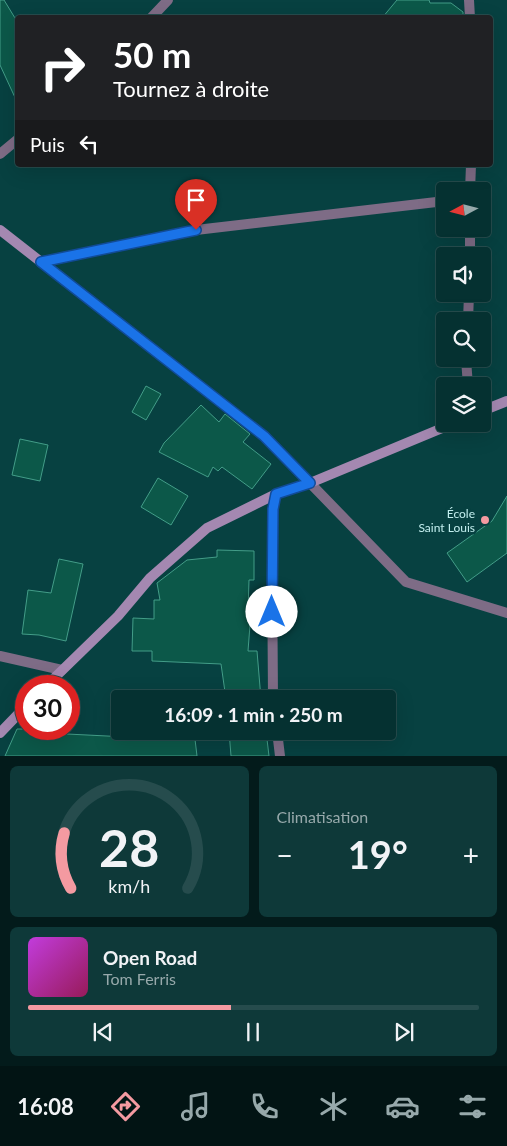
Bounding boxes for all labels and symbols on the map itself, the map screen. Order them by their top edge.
pin [175,179,217,230]
north arrow [436,182,491,238]
place label: École Saint Louis [418,506,475,535]
marker: École Saint Louis [479,514,491,526]
position arrow [245,585,297,637]
speed limit sign: 30 [15,675,80,740]

